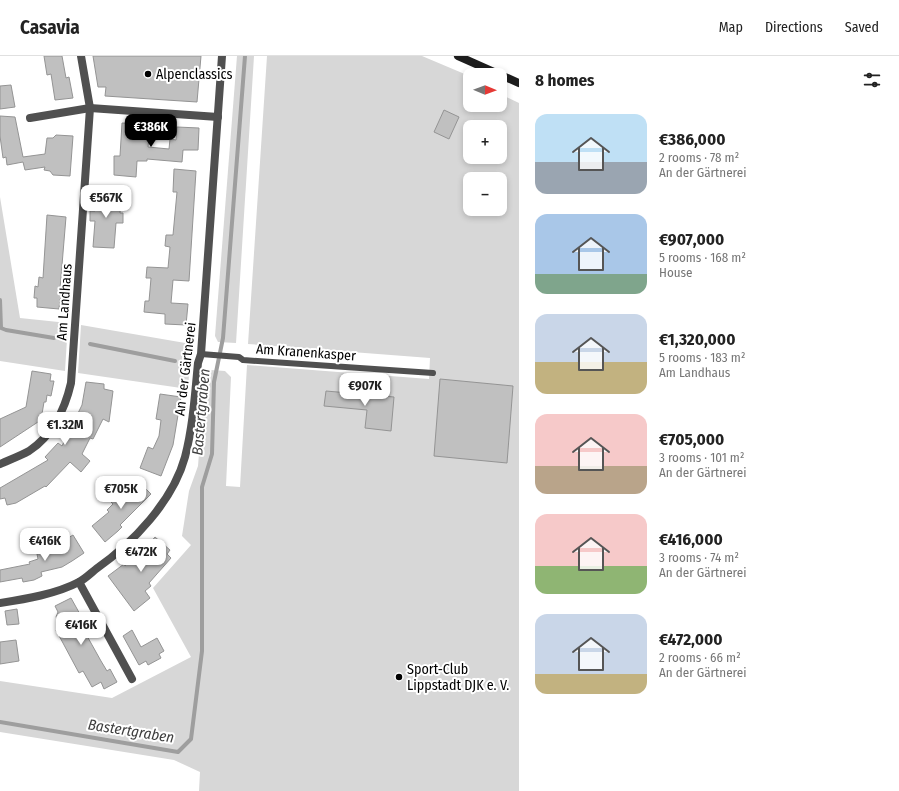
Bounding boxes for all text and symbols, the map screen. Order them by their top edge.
text: Casavia [20,16,80,39]
text: Map [719,19,743,36]
text: Directions [765,19,823,36]
text: Saved [845,19,879,36]
place label: Alpenclassics [156,66,233,83]
north arrow [463,68,507,112]
map controls [463,68,507,216]
marker: Alpenclassics [143,69,153,79]
icon: filters [861,69,883,91]
text: 8 homes [535,70,595,91]
pin: €386K [123,114,179,148]
text: €386K [134,119,168,134]
button: + [463,120,507,164]
text: €386,000 [659,129,725,150]
icon: home [567,130,615,178]
text: 2 rooms · 78 m² [659,150,739,165]
text: An der Gärtnerei [659,165,746,180]
button: − [463,172,507,216]
pin: €567K [78,185,134,219]
text: €567K [89,190,123,205]
text: €907,000 [659,229,724,250]
icon: home [567,230,615,278]
text: 5 rooms · 168 m² [659,250,746,265]
street label: Am Landhaus [53,263,76,341]
text: House [659,265,693,280]
street label: An der Gärtnerei [171,321,200,417]
text: €1,320,000 [659,329,735,350]
icon: home [567,330,615,378]
street label: Am Kranenkasper [255,341,357,364]
text: 5 rooms · 183 m² [659,350,745,365]
text: Am Landhaus [659,365,730,380]
water label: Bastertgraben [188,368,214,456]
pin: €907K [337,373,393,407]
text: €907K [348,378,382,393]
pin: €1.32M [32,412,98,446]
text: €1.32M [47,417,83,432]
text: €705,000 [659,429,724,450]
icon: home [567,430,615,478]
text: 3 rooms · 101 m² [659,450,744,465]
text: An der Gärtnerei [659,465,746,480]
pin: €705K [93,476,149,510]
text: €705K [104,481,138,496]
pin: €416K [17,528,73,562]
text: €416,000 [659,529,723,550]
icon: home [567,530,615,578]
text: €416K [29,533,61,548]
pin: €472K [113,539,169,573]
text: €472K [125,544,157,559]
text: 3 rooms · 74 m² [659,550,739,565]
text: An der Gärtnerei [659,565,746,580]
pin: €416K [53,612,109,646]
text: €416K [65,617,97,632]
text: €472,000 [659,629,722,650]
icon: home [567,630,615,678]
text: 2 rooms · 66 m² [659,650,741,665]
place label: Sport-Club Lippstadt DJK e. V. [407,661,509,694]
text: An der Gärtnerei [659,665,746,680]
marker: Sport-Club Lippstadt DJK e. V. [394,672,404,682]
water label: Bastertgraben [87,715,175,747]

